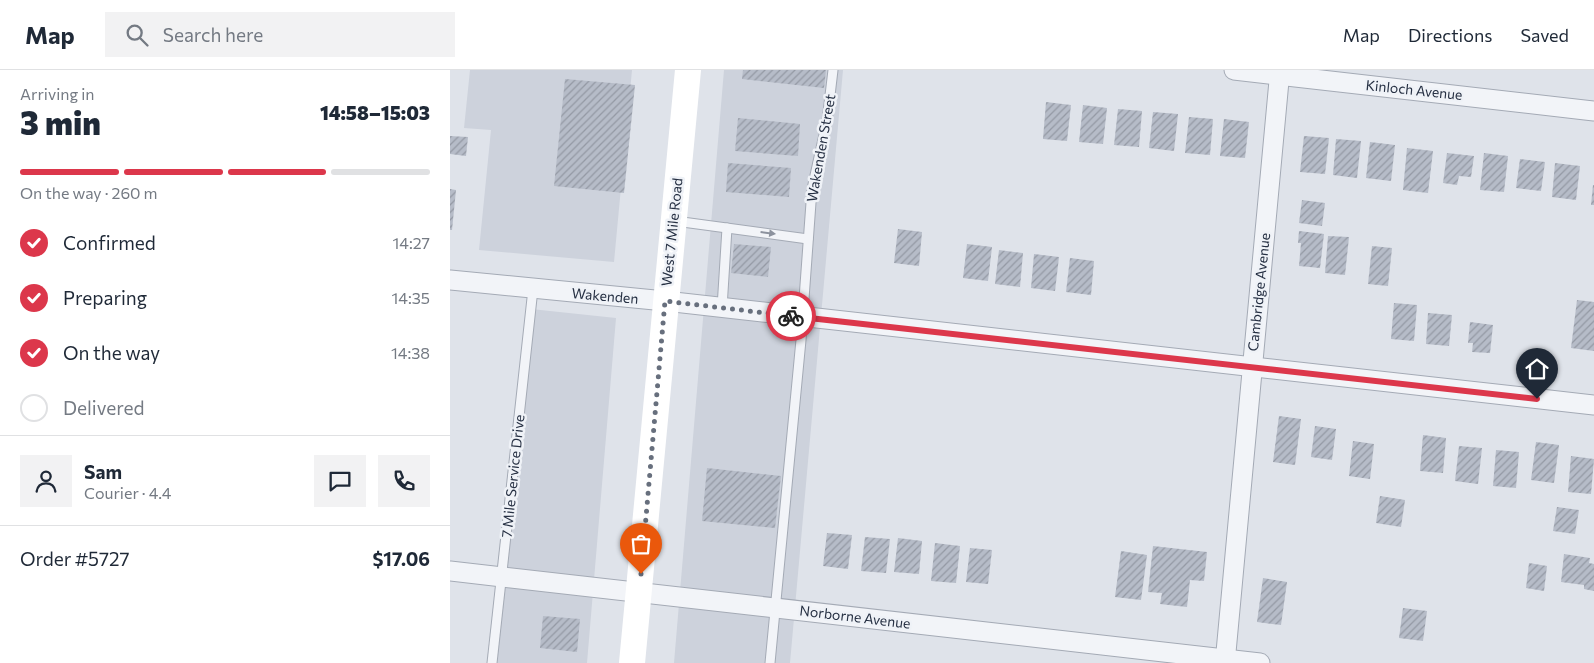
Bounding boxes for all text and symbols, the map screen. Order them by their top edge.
search box [105,12,455,57]
text: Map [25,20,75,49]
icon: search [123,21,151,49]
text: Search here [163,23,263,46]
text: Map [1343,24,1380,46]
text: Directions [1408,24,1492,46]
text: Saved [1520,24,1569,46]
street label: Kinloch Avenue [1365,76,1463,103]
text: Arriving in [20,84,94,103]
street label: Wakenden Street [803,92,838,203]
text: 14:58–15:03 [320,101,430,124]
text: 3 min [20,102,101,142]
street label: West 7 Mile Road [657,177,686,287]
text: On the way · 260 m [20,183,158,202]
icon: check [20,229,48,257]
one-way arrow [760,229,776,237]
text: Confirmed [63,231,156,254]
street label: Cambridge Avenue [1244,232,1273,352]
text: 14:27 [393,233,430,252]
icon: check [20,284,48,312]
street label: Wakenden [571,284,639,307]
text: Preparing [63,286,147,309]
text: 14:35 [391,288,430,307]
courier [766,291,816,341]
icon: bike [777,302,805,330]
icon: check [20,339,48,367]
text: On the way [63,341,160,364]
text: 14:38 [391,343,430,362]
pin [1516,348,1558,399]
icon: home [1523,355,1551,383]
text: Delivered [63,396,144,419]
street label: 7 Mile Service Drive [498,414,527,538]
button: person [20,455,72,507]
button: chat [314,455,366,507]
button: phone [378,455,430,507]
text: Sam [84,460,122,483]
text: Courier · 4.4 [84,483,171,502]
pin [620,523,662,574]
icon: bag [627,530,655,558]
text: Order #5727 [20,547,129,570]
text: $17.06 [372,547,430,570]
street label: Norborne Avenue [799,601,911,632]

